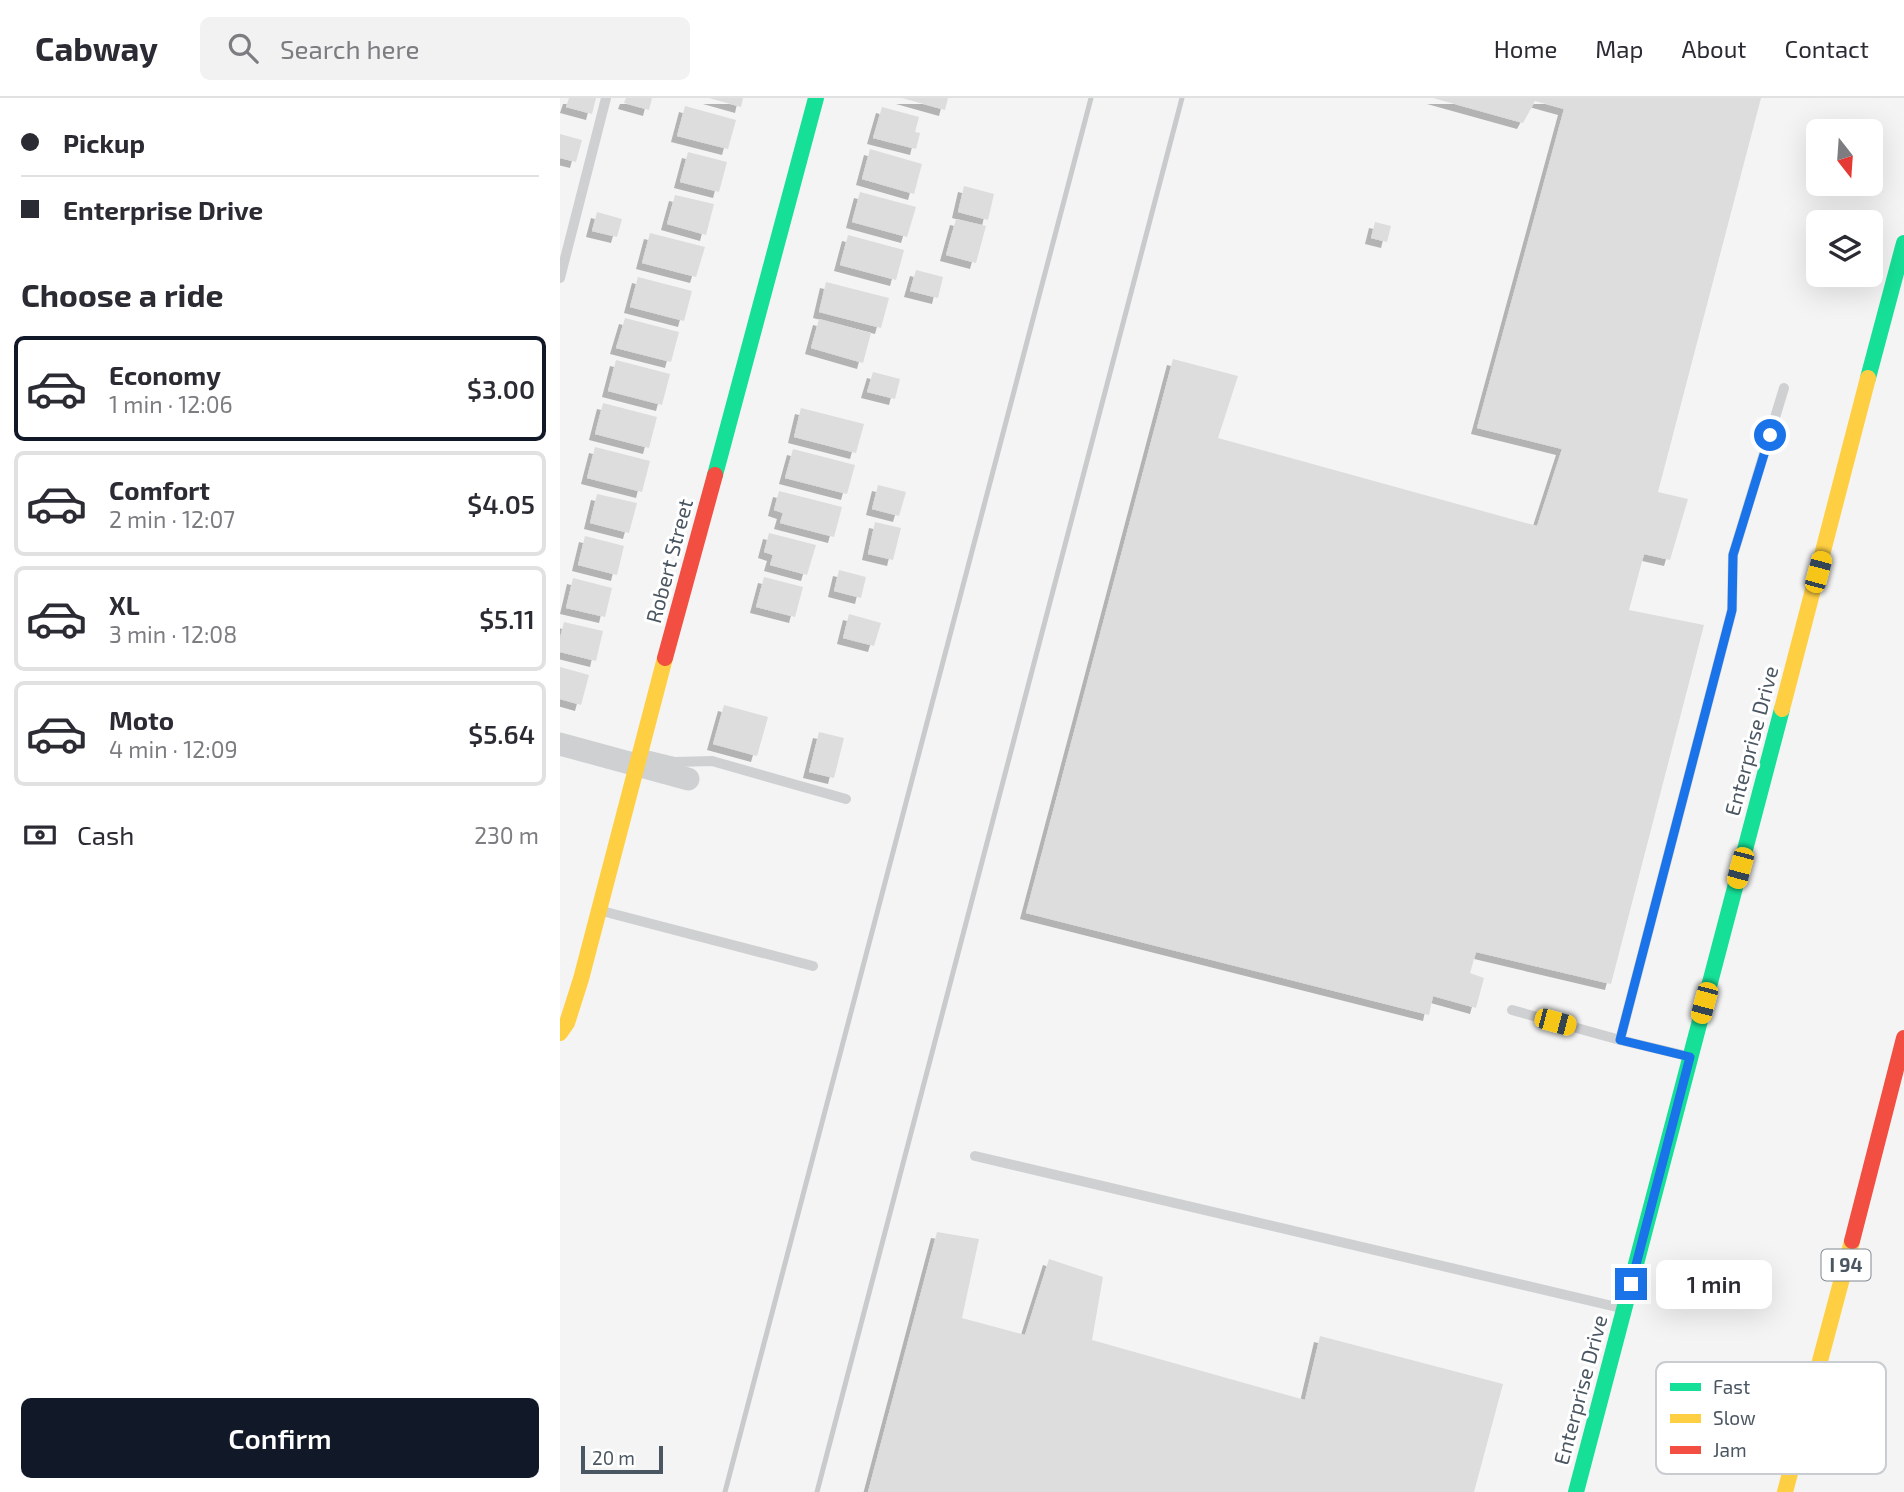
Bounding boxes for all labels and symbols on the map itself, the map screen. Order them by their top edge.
north arrow [1806,119,1883,196]
route start [1754,419,1786,451]
street label: Robert Street [640,496,697,625]
car [1803,549,1834,595]
street label: Enterprise Drive [1719,663,1783,818]
car [1725,845,1756,891]
car [1689,980,1720,1026]
car [1532,1006,1579,1038]
road number: I 94 [1822,1250,1870,1280]
callout: 1 min [1656,1260,1771,1308]
route end [1615,1268,1647,1300]
street label: Enterprise Drive [1548,1312,1612,1467]
legend [1656,1362,1886,1474]
text: Fast [1713,1375,1750,1398]
text: Slow [1713,1406,1756,1429]
text: Jam [1713,1438,1747,1461]
scale bar [581,1443,663,1475]

